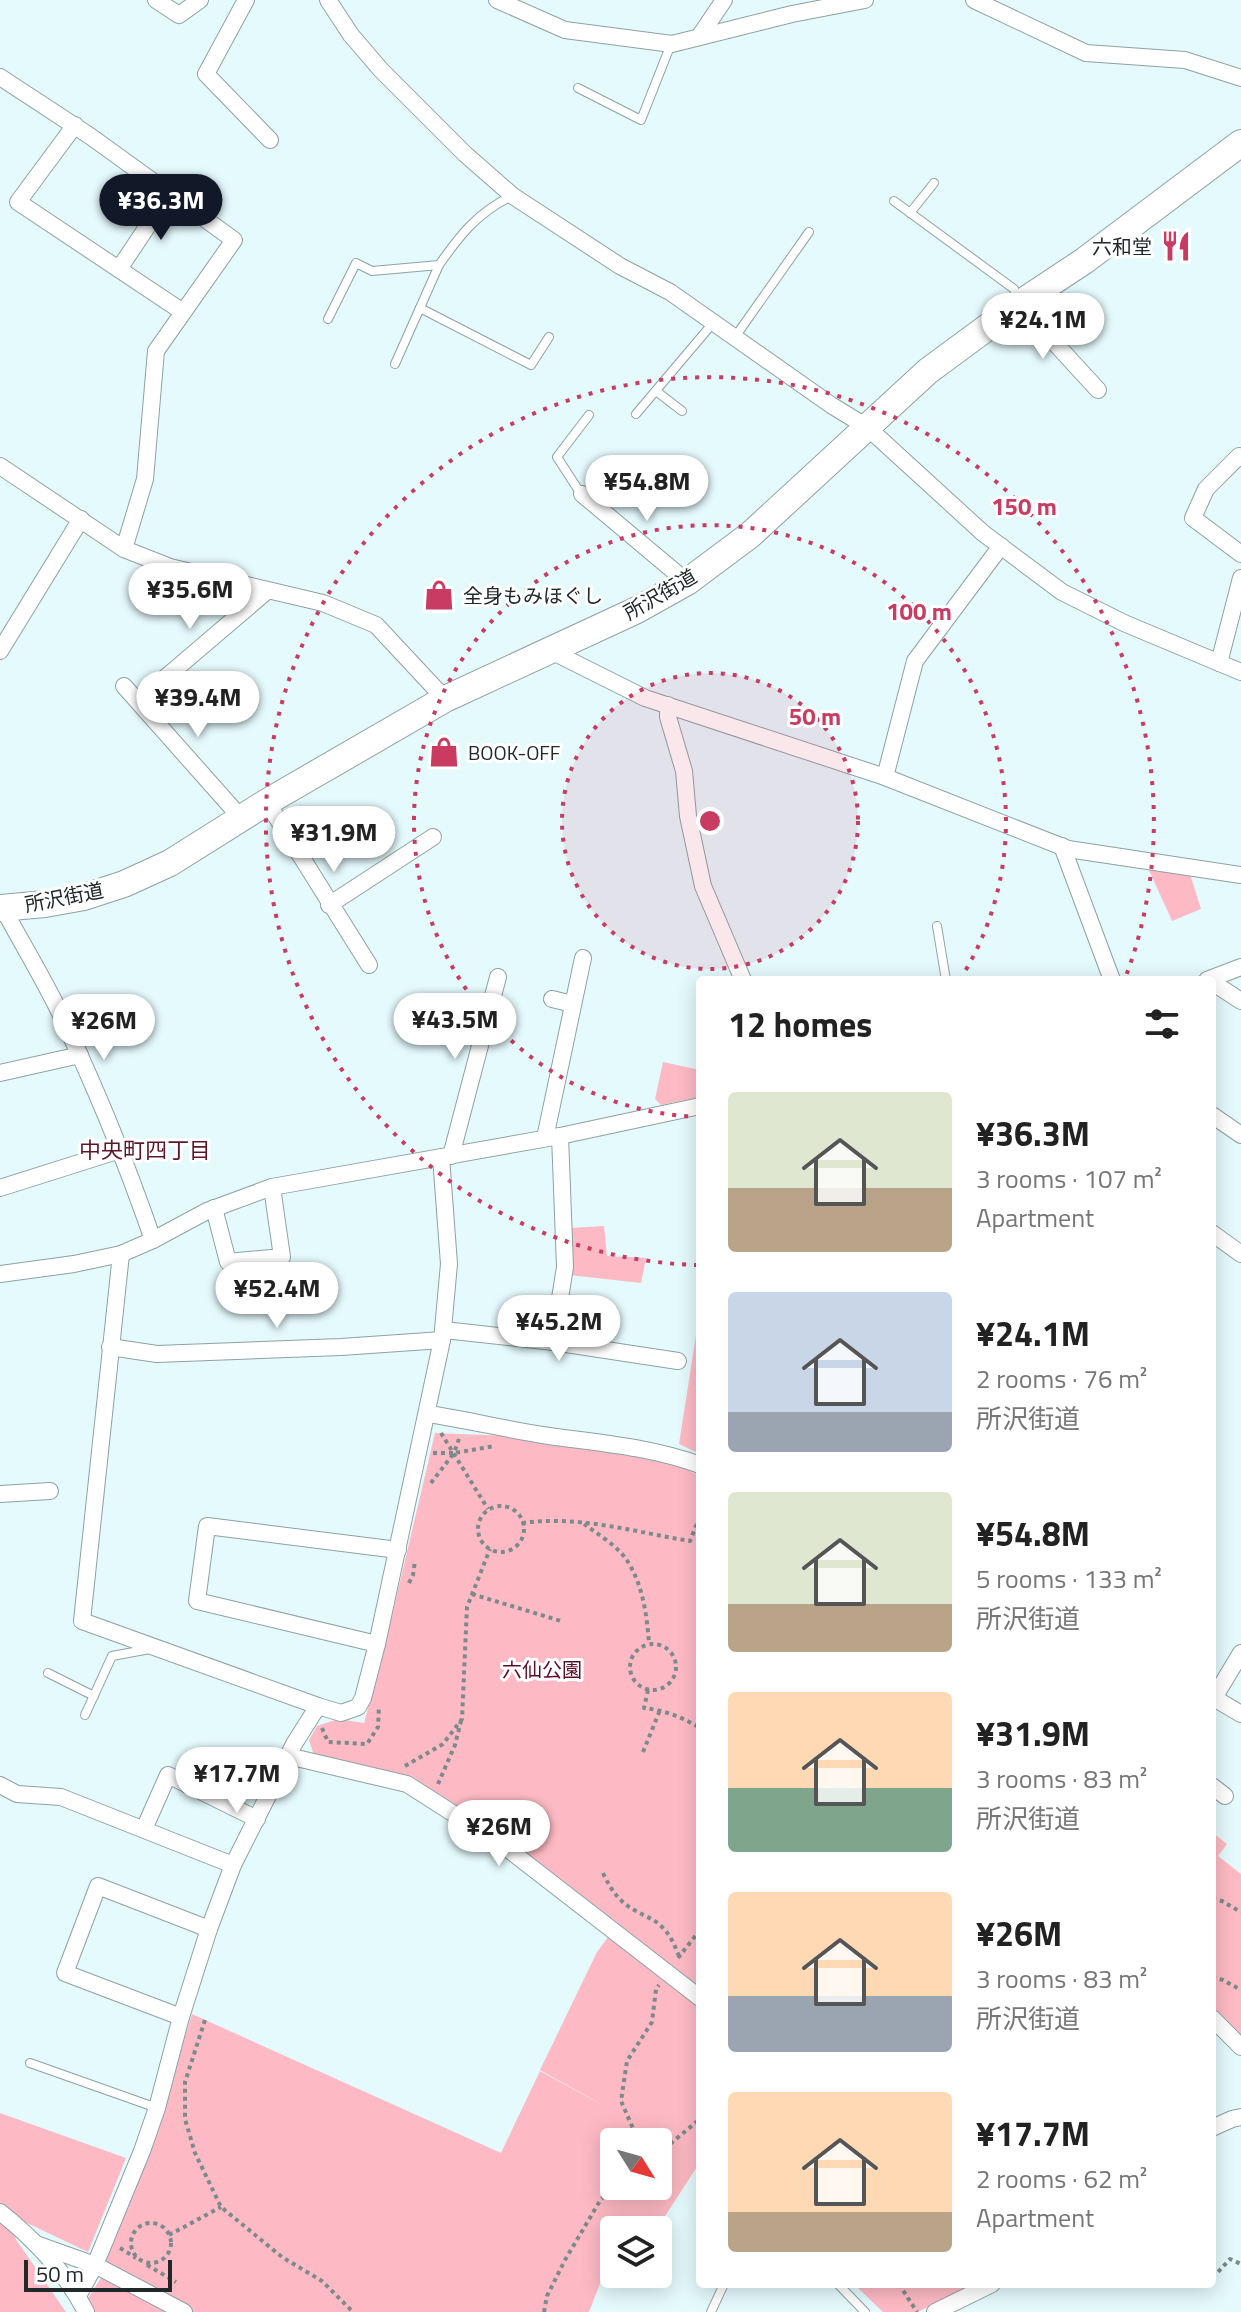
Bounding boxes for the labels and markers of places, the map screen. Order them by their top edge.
pin: ¥36.3M [96,174,226,242]
restaurant icon: 六和堂 [1159,229,1193,263]
place label: 六和堂 [1092,231,1152,262]
pin: ¥24.1M [978,293,1108,361]
pin: ¥54.8M [582,455,712,523]
pin: ¥35.6M [125,563,255,631]
shop icon: 全身もみほぐし [422,578,456,612]
place label: 全身もみほぐし [463,580,603,611]
pin: ¥39.4M [133,671,263,739]
shop icon: BOOK-OFF [427,735,461,769]
place label: BOOK-OFF [468,737,560,768]
pin: ¥31.9M [269,806,399,874]
centre of rings [696,807,724,835]
pin: ¥43.5M [390,993,520,1061]
pin: ¥26M [57,994,151,1062]
pin: ¥52.4M [212,1262,342,1330]
pin: ¥45.2M [494,1295,624,1363]
pin: ¥17.7M [172,1747,302,1815]
pin: ¥26M [452,1800,546,1868]

